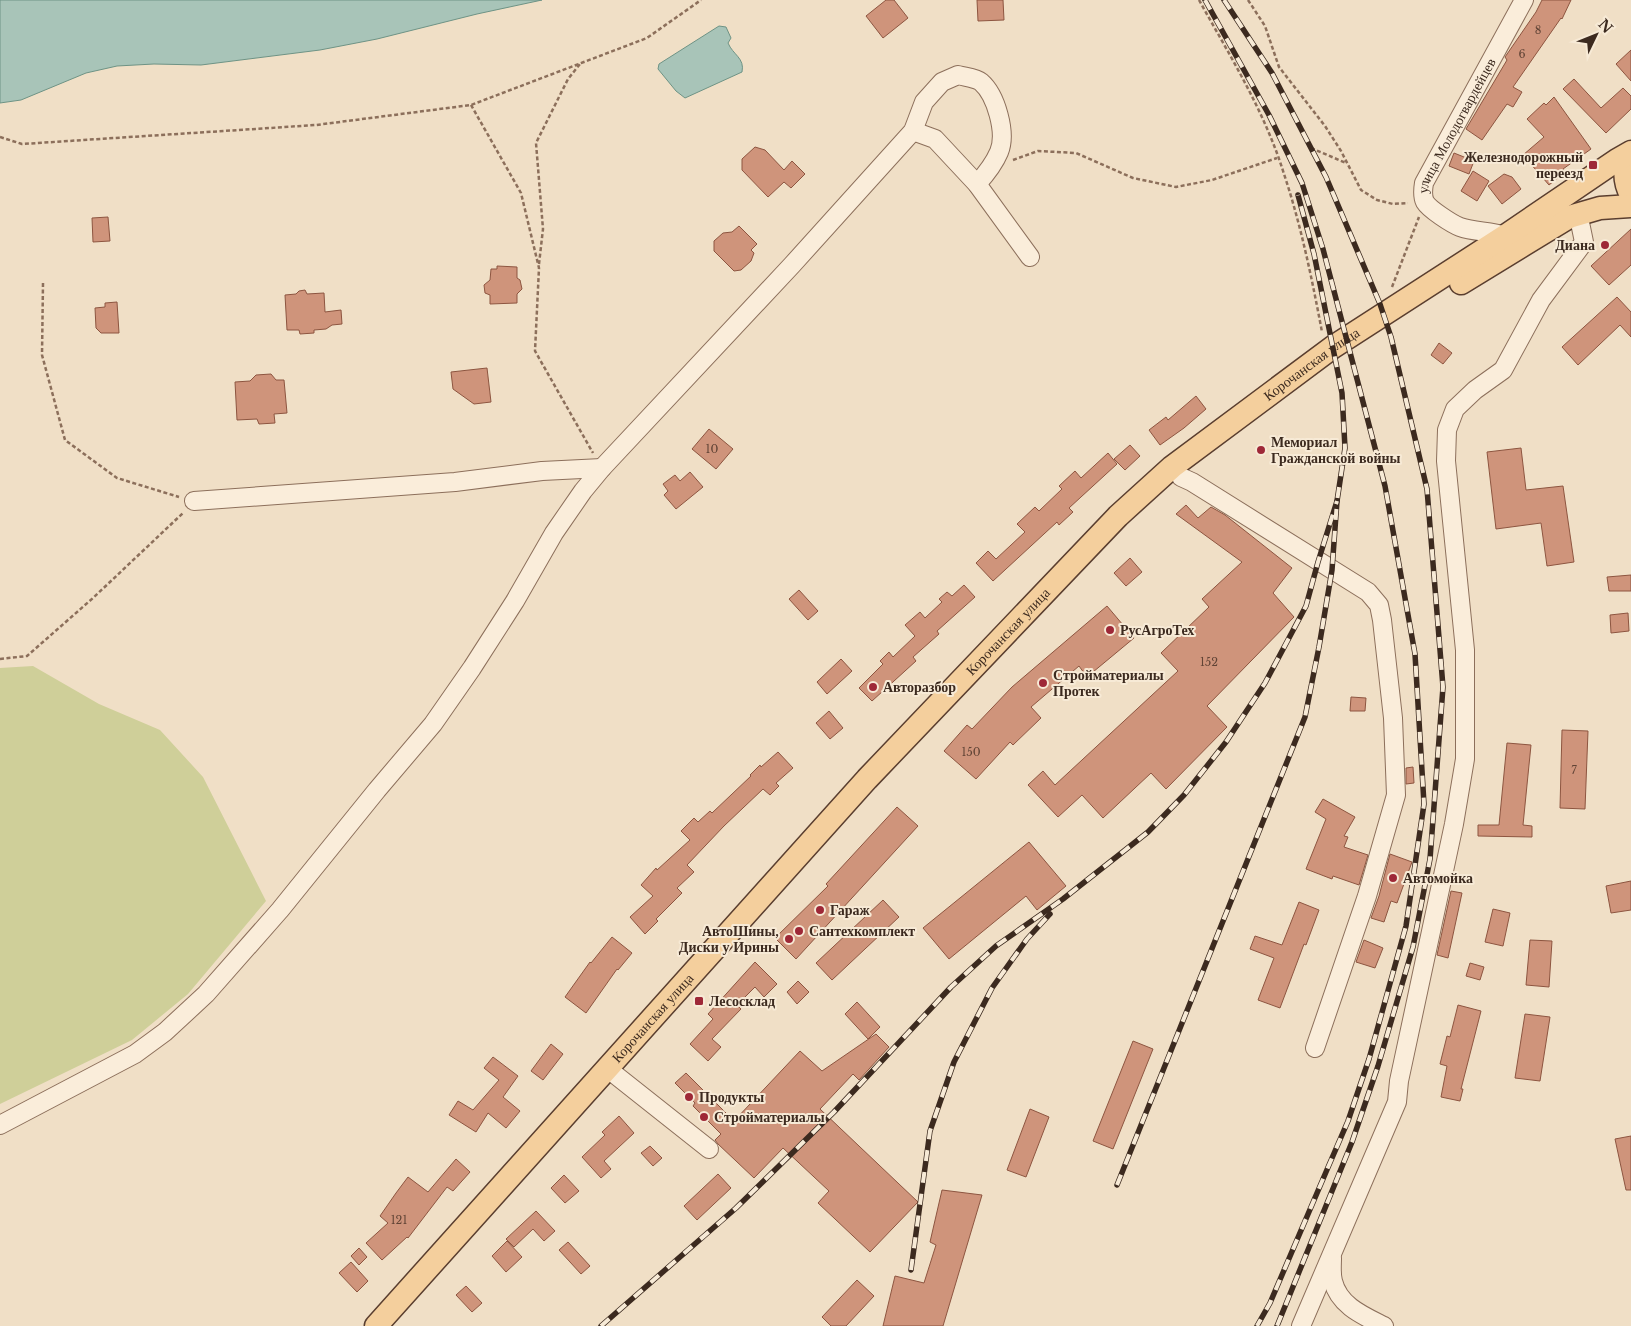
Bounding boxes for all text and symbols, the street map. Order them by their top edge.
north arrow [1571,10,1621,60]
text: N [1594,15,1617,37]
house number: 8 [1535,23,1541,37]
house number: 6 [1518,47,1526,61]
street label: улица Молодогвардейцев [1414,54,1500,194]
place label: Железнодорожный переезд [1464,148,1583,182]
marker: Железнодорожный переезд [1587,159,1599,171]
place label: Диана [1555,236,1595,254]
marker: Диана [1599,239,1611,251]
street label: Корочанская улица [1260,323,1364,405]
place label: Мемориал Гражданской войны [1271,433,1401,467]
house number: 10 [706,442,719,456]
marker: Мемориал Гражданской войны [1255,444,1267,456]
street label: Корочанская улица [962,583,1054,679]
place label: РусАгроТех [1120,621,1194,639]
marker: РусАгроТех [1104,624,1116,636]
house number: 152 [1200,655,1218,669]
place label: Стройматериалы Протек [1053,666,1164,700]
marker: Стройматериалы Протек [1037,677,1049,689]
place label: Авторазбор [883,678,956,696]
marker: Авторазбор [867,681,879,693]
house number: 150 [961,745,981,759]
house number: 7 [1571,763,1577,777]
place label: Автомойка [1403,869,1473,887]
marker: Автомойка [1387,872,1399,884]
place label: Гараж [830,901,870,919]
marker: Гараж [814,904,826,916]
place label: АвтоШины, Диски у Ирины [679,922,779,956]
place label: Сантехкомплект [809,922,915,940]
marker: Сантехкомплект [793,925,805,937]
marker: АвтоШины, Диски у Ирины [783,933,795,945]
street label: Корочанская улица [608,969,698,1066]
place label: Лесосклад [709,992,775,1010]
marker: Лесосклад [693,995,705,1007]
place label: Продукты [699,1088,764,1106]
marker: Продукты [683,1091,695,1103]
place label: Стройматериалы [714,1108,825,1126]
marker: Стройматериалы [698,1111,710,1123]
house number: 121 [391,1213,407,1227]

